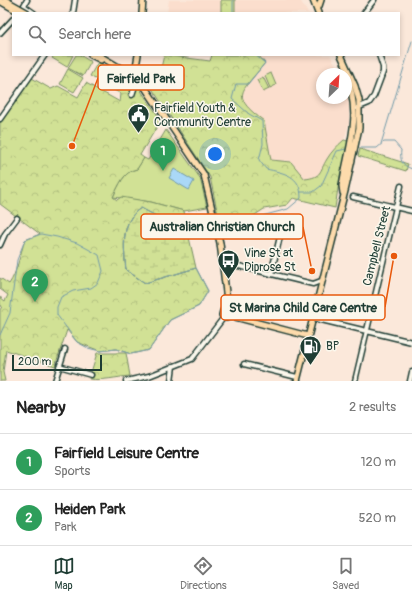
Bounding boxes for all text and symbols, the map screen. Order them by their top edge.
search box [12,12,400,56]
icon: search [26,23,48,45]
text: Search here [58,25,131,44]
callout: Fairfield Park [98,65,184,90]
north arrow [316,68,352,104]
text: Fairfield Park [106,71,176,87]
place label: Fairfield Youth & Community Centre [154,101,251,130]
public building icon: Fairfield Youth & Community Centre [125,102,151,135]
pin: 1 [150,138,176,171]
your location [205,144,225,164]
street label: Campbell Street [360,204,394,288]
callout: Australian Christian Church [141,214,303,239]
text: Australian Christian Church [149,219,295,235]
place label: Vine St at Diprose St [244,246,296,275]
bus stop icon: Vine St at Diprose St [215,247,241,280]
pin: 2 [22,269,48,302]
callout: St Marina Child Care Centre [221,295,385,320]
text: St Marina Child Care Centre [229,300,378,316]
fuel station icon: BP [298,333,324,366]
place label: BP [326,339,340,354]
scale bar [12,353,102,372]
text: 200 m [18,355,51,368]
text: Nearby [16,397,65,418]
text: 2 results [349,399,396,415]
text: Fairfield Leisure Centre [54,444,199,463]
text: 1 [26,454,32,470]
text: 120 m [360,454,396,470]
text: Sports [54,463,90,479]
text: Heiden Park [54,500,126,519]
text: 2 [25,510,33,526]
text: 520 m [358,510,396,526]
text: Park [54,519,77,535]
tab: Map [53,555,75,592]
tab: Directions [180,555,227,592]
tab: Saved [332,555,359,592]

